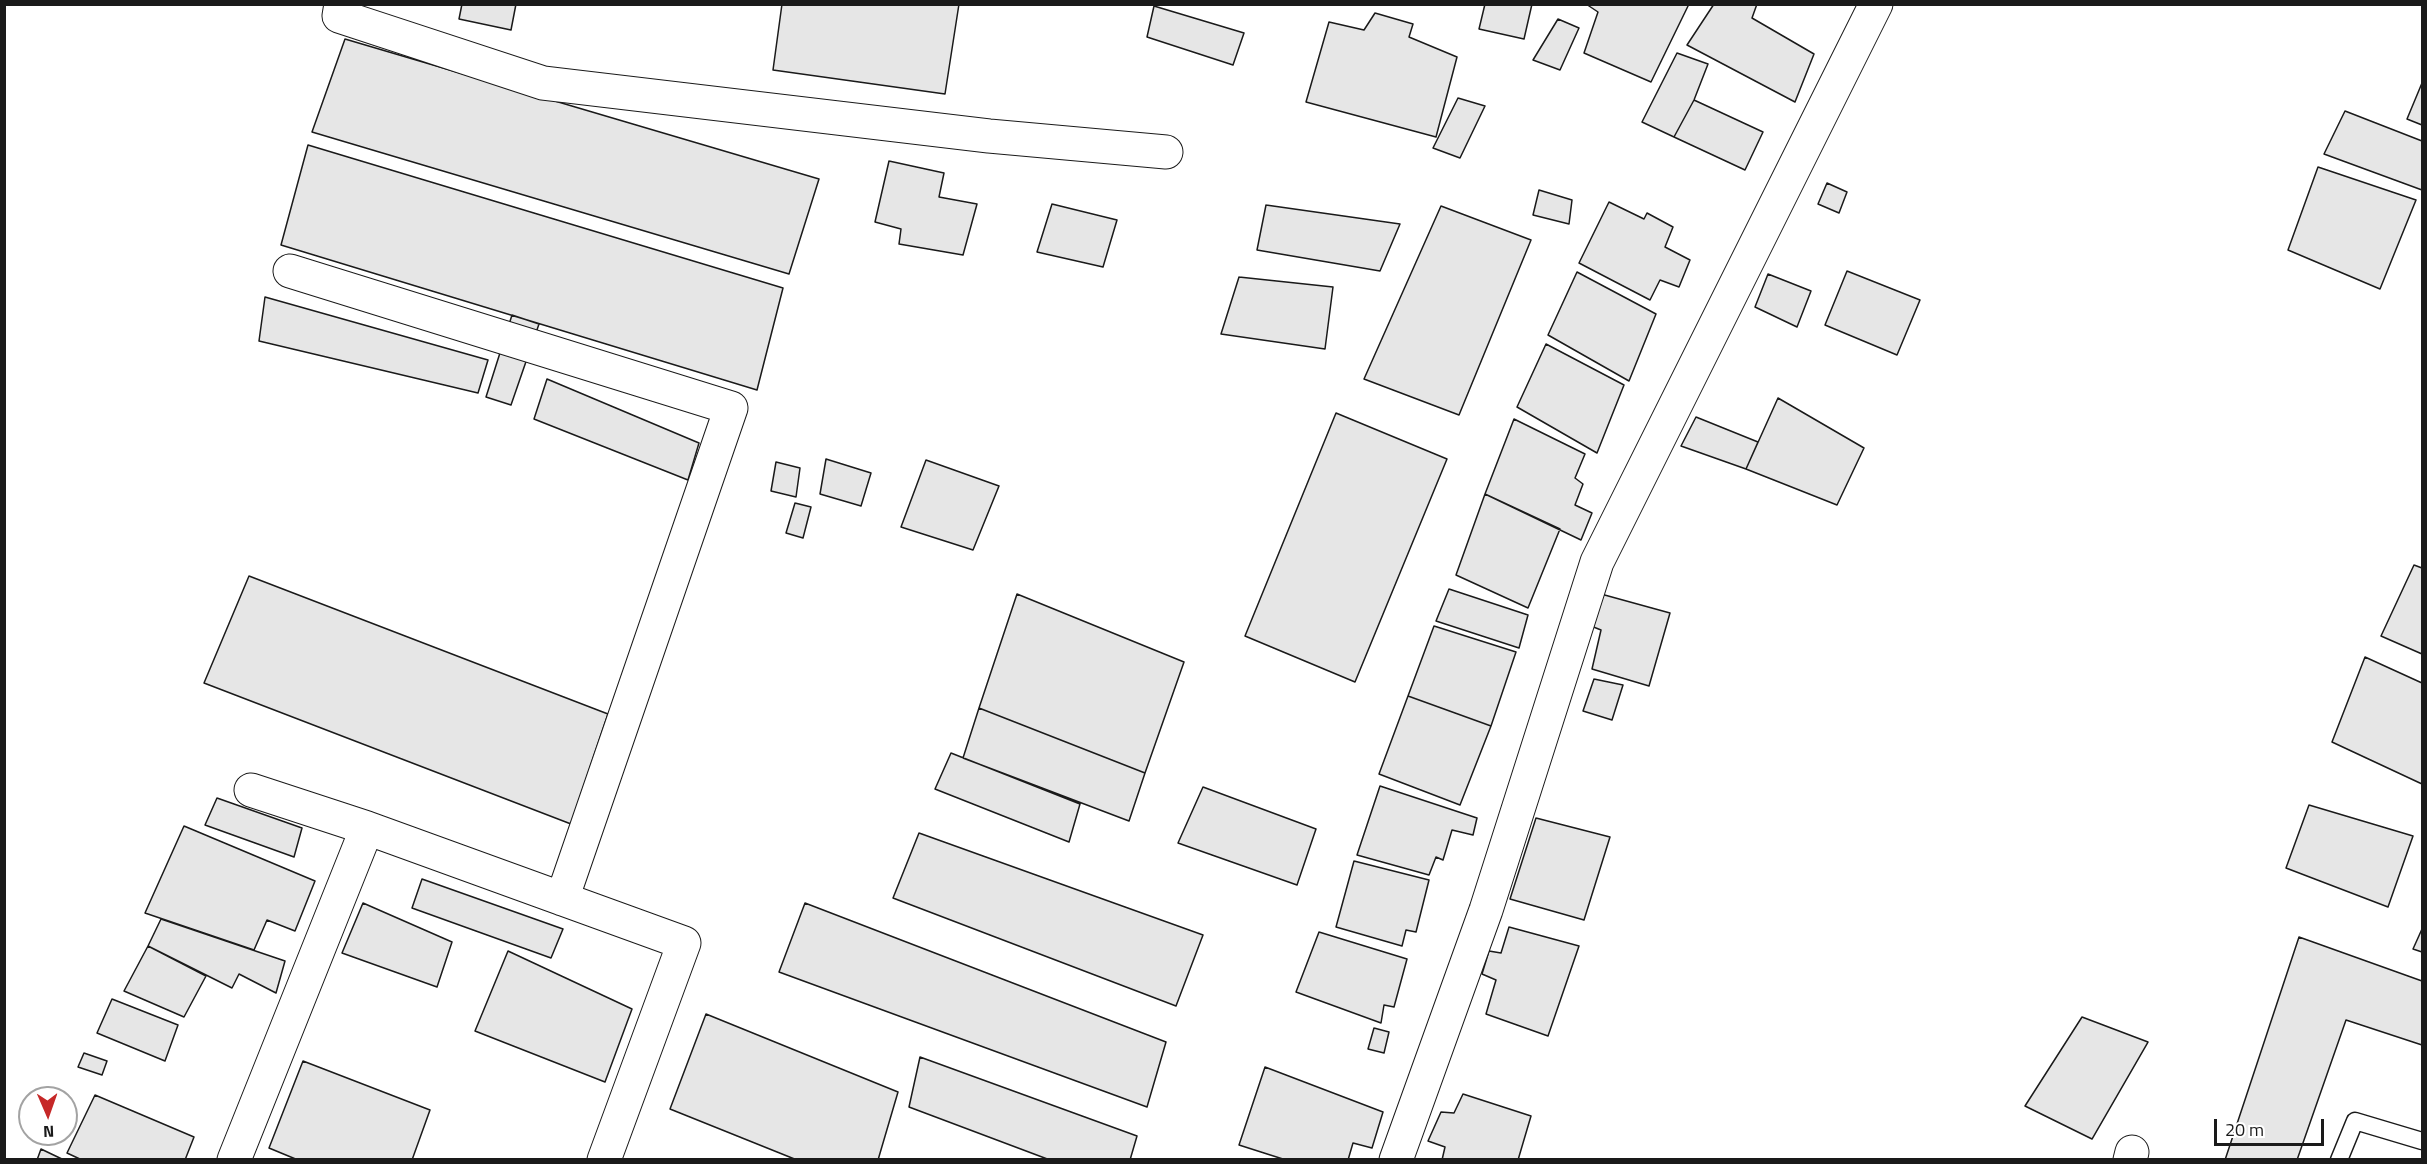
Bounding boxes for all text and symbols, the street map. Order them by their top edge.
north arrow [18,1086,78,1146]
scale bar [2217,1107,2326,1145]
text: 20 m [2225,1116,2264,1143]
text: N [43,1120,55,1144]

